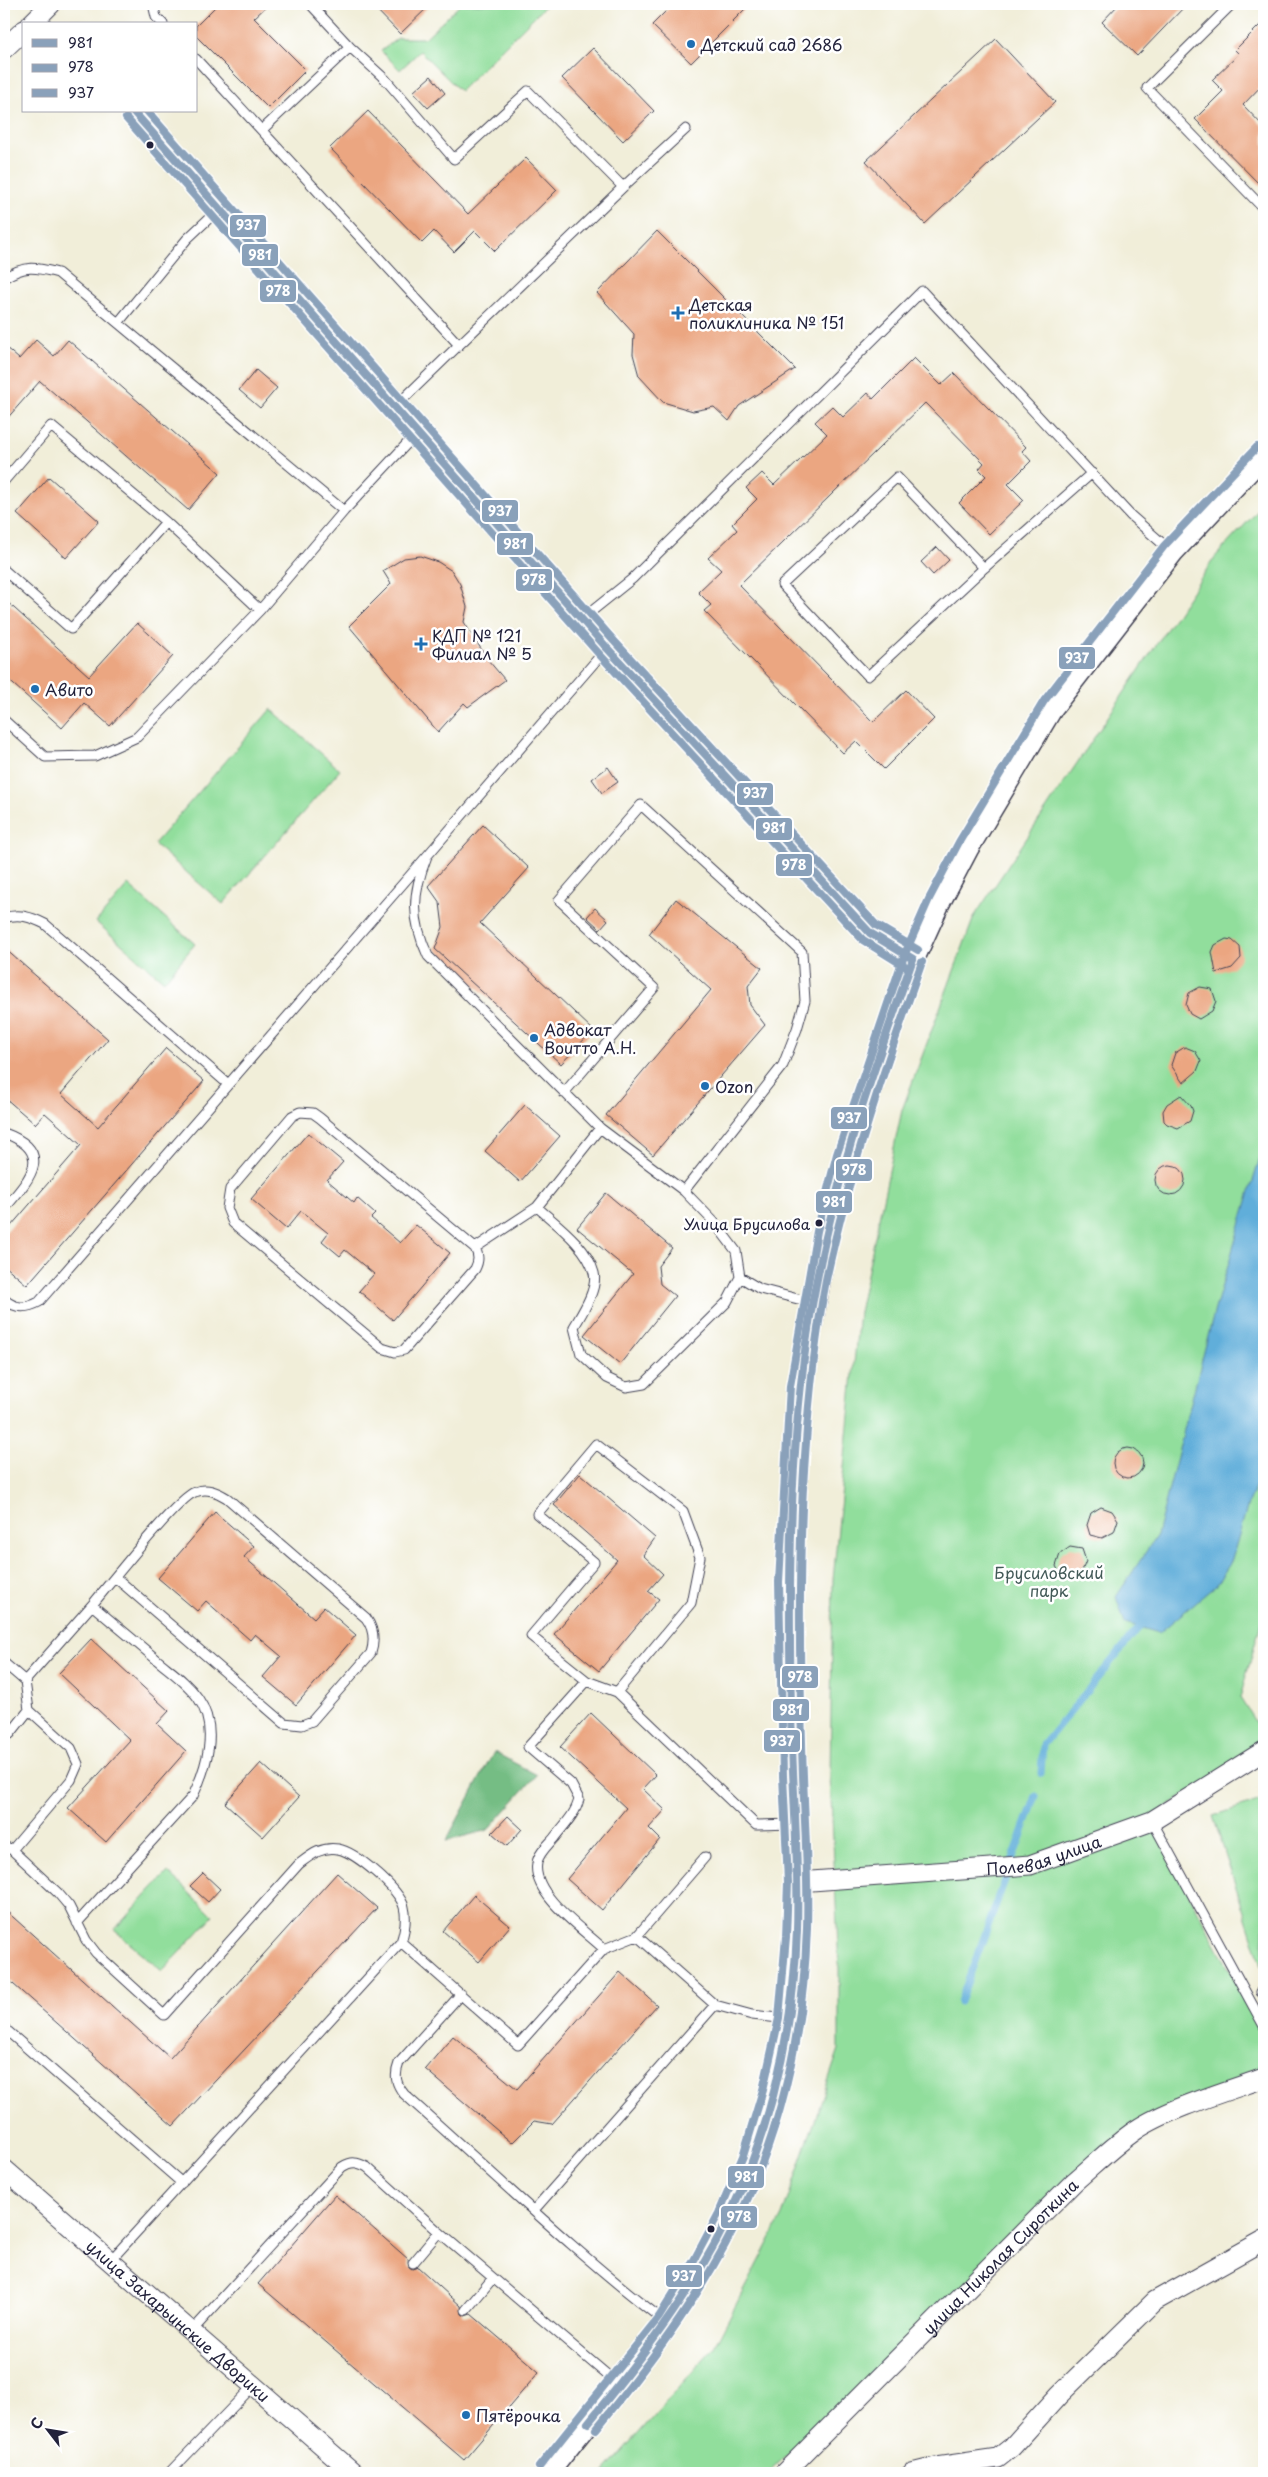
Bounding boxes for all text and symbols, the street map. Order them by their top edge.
legend [22,22,198,112]
text: 981 [68,30,93,53]
place label: Детский сад 2686 [700,32,843,56]
marker: Детский сад 2686 [685,38,697,50]
text: 978 [68,54,94,77]
text: 937 [68,80,94,103]
unlabelled marker [145,140,155,150]
line badge: 937 [229,214,267,238]
text: 937 [236,214,261,235]
line badge: 981 [241,243,279,267]
text: 981 [248,244,272,265]
line badge: 978 [259,279,297,303]
text: 978 [266,280,291,301]
place label: Детская поликлиника № 151 [688,292,844,334]
marker: Детская поликлиника № 151 [671,306,685,320]
line badge: 937 [481,499,519,523]
text: 937 [488,500,513,521]
line badge: 981 [496,532,534,556]
text: 981 [503,533,527,554]
line badge: 978 [515,568,553,592]
text: 978 [522,569,547,590]
place label: КДП № 121 Филиал № 5 [432,623,532,665]
marker: КДП № 121 Филиал № 5 [414,637,428,651]
line badge: 937 [1058,646,1096,670]
text: 937 [1065,647,1090,668]
place label: Авито [45,677,93,701]
marker: Авито [29,683,41,695]
line badge: 937 [736,782,774,806]
text: 937 [743,782,768,803]
line badge: 981 [755,817,793,841]
text: 981 [762,817,786,838]
line badge: 978 [775,853,813,877]
text: 978 [782,854,807,875]
place label: Адвокат Воитто А.Н. [544,1017,637,1059]
marker: Адвокат Воитто А.Н. [528,1032,540,1044]
place label: Ozon [715,1074,753,1098]
marker: Ozon [699,1080,711,1092]
line badge: 937 [830,1106,868,1130]
text: 937 [837,1107,862,1128]
line badge: 978 [835,1158,873,1182]
text: 978 [842,1159,867,1180]
line badge: 981 [815,1190,853,1214]
text: 981 [822,1191,846,1212]
place label: Улица Брусилова [684,1212,811,1235]
marker: Улица Брусилова [814,1218,824,1228]
park label: Брусиловский парк [994,1560,1104,1602]
line badge: 978 [781,1665,819,1689]
text: 978 [788,1666,813,1687]
line badge: 981 [772,1698,810,1722]
text: 981 [779,1699,803,1720]
line badge: 937 [763,1729,801,1753]
text: 937 [770,1730,795,1751]
street label: Полевая улица [985,1828,1104,1880]
line badge: 981 [727,2165,765,2189]
text: 981 [734,2166,758,2187]
street label: улица Николая Сироткина [917,2173,1083,2340]
line badge: 978 [720,2205,758,2229]
text: 978 [727,2206,752,2227]
unlabelled marker [706,2224,716,2234]
street label: улица Захарьинские Дворики [81,2234,276,2407]
line badge: 937 [665,2264,703,2288]
text: 937 [672,2265,697,2286]
place label: Пятёрочка [476,2403,561,2427]
north arrow [22,2404,72,2454]
marker: Пятёрочка [460,2409,472,2421]
text: С [25,2413,48,2433]

